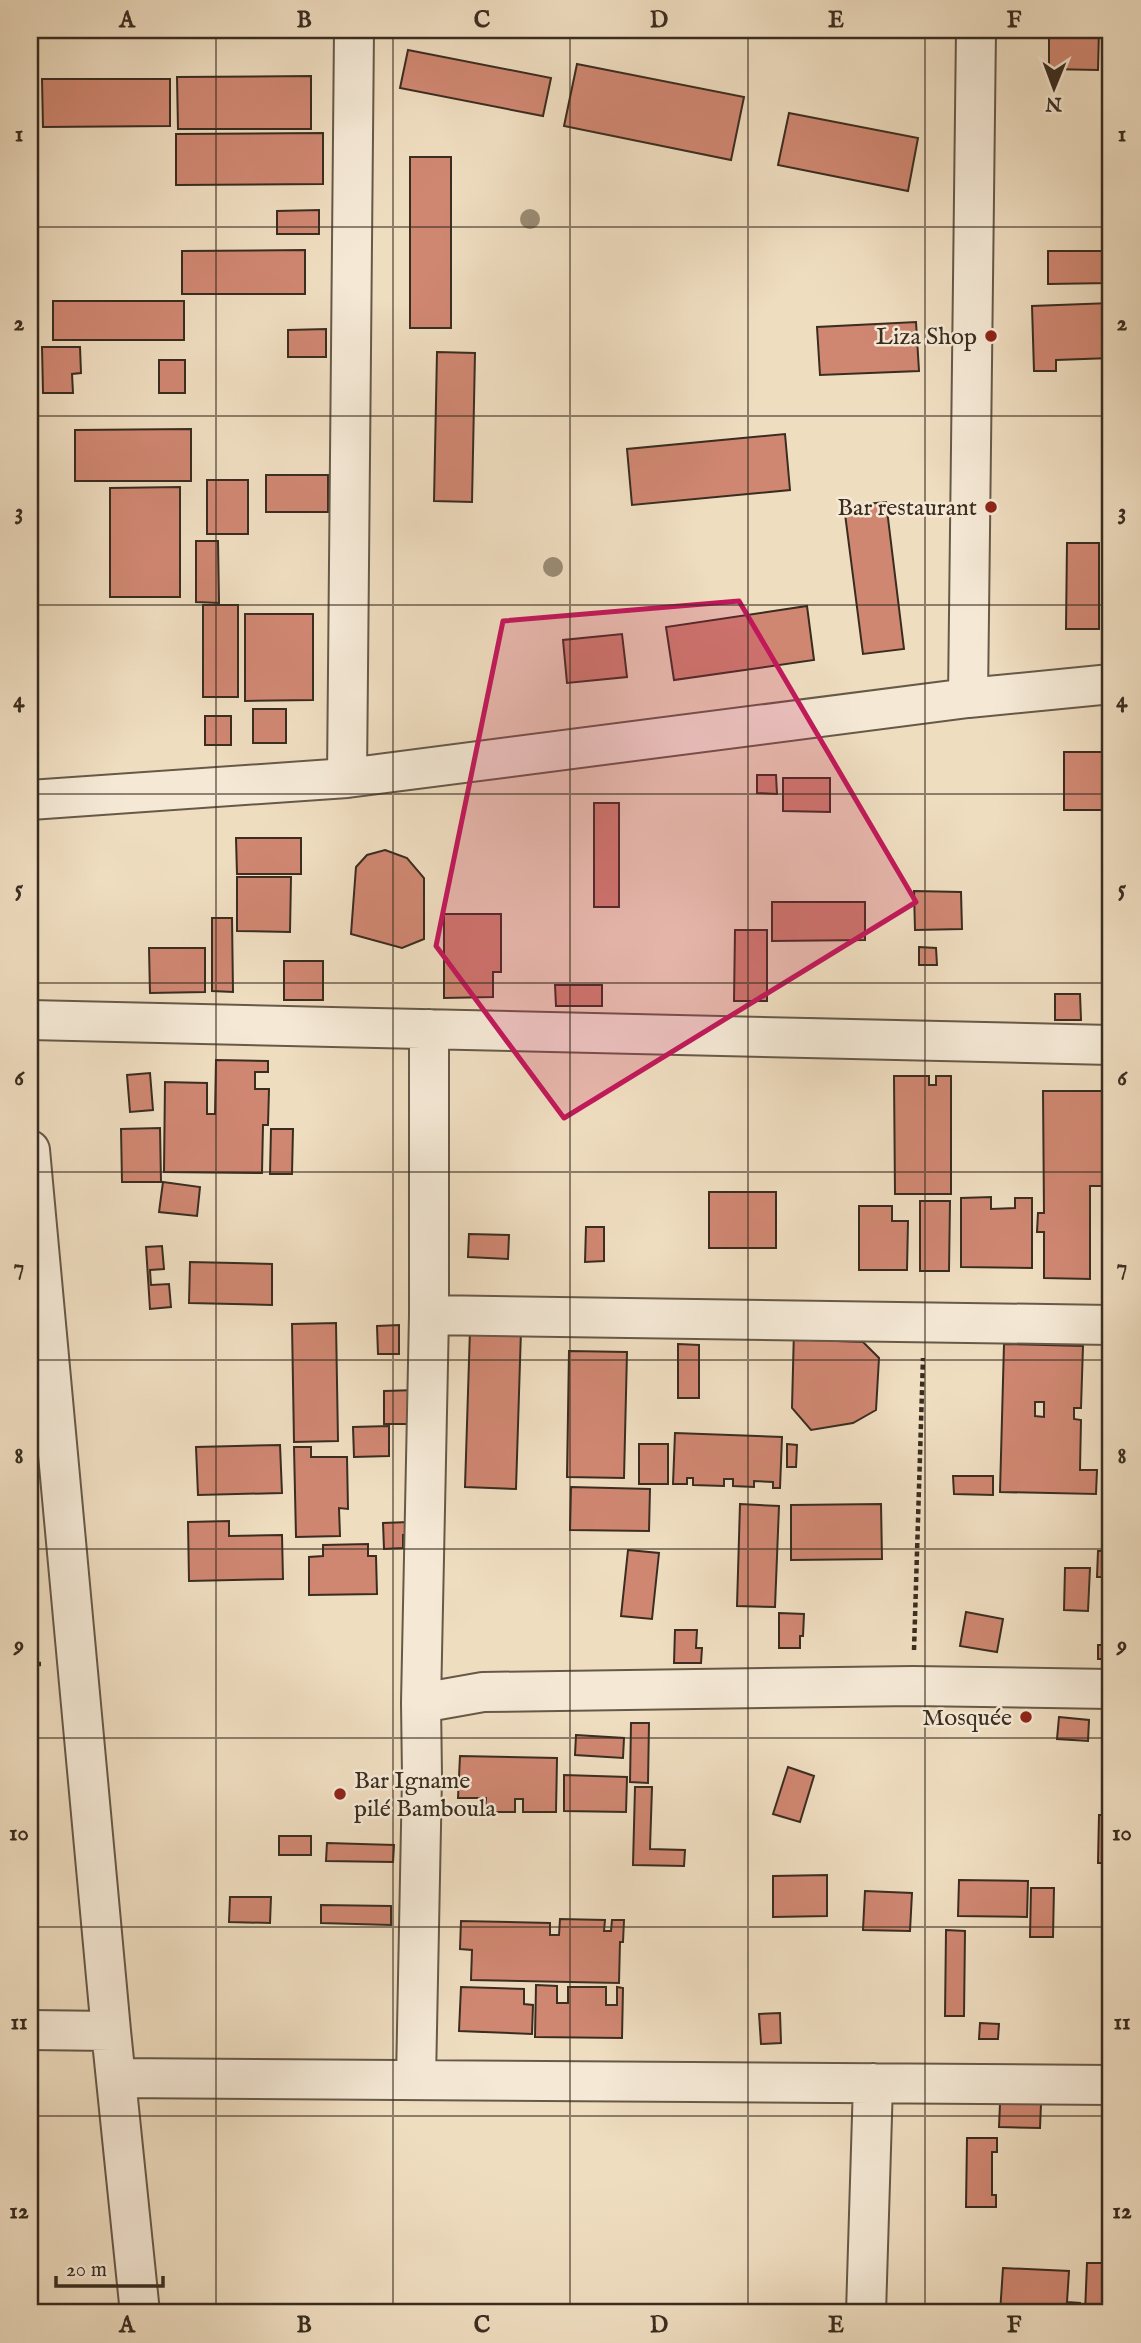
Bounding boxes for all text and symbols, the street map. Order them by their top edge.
text: A [118,6,136,35]
text: B [296,6,312,35]
text: C [474,6,491,35]
text: D [650,6,668,35]
text: E [828,6,844,35]
text: F [1007,6,1022,35]
north arrow [1018,52,1088,122]
text: N [1045,91,1063,115]
text: 1 [15,120,23,149]
text: 1 [1118,120,1126,149]
text: 2 [14,309,25,338]
text: 2 [1117,309,1128,338]
place label: Liza Shop [876,322,977,353]
marker: Liza Shop [983,328,999,344]
place label: Bar restaurant [837,493,977,524]
text: 3 [15,498,23,527]
text: 3 [1118,498,1126,527]
marker: Bar restaurant [983,499,999,515]
text: 4 [13,686,25,715]
text: 4 [1116,686,1128,715]
text: 5 [15,875,24,904]
text: 5 [1118,875,1127,904]
text: 6 [14,1064,25,1093]
text: 6 [1117,1064,1128,1093]
text: 7 [14,1253,24,1282]
text: 7 [1117,1253,1127,1282]
text: 8 [14,1442,24,1471]
text: 8 [1117,1442,1127,1471]
text: 9 [13,1631,24,1660]
text: 9 [1116,1631,1127,1660]
place label: Mosquée [922,1703,1012,1734]
marker: Mosquée [1018,1709,1034,1725]
place label: Bar Igname pilé Bamboula [354,1766,496,1825]
marker: Bar Igname pilé Bamboula [332,1786,348,1802]
text: 10 [9,1819,29,1848]
text: 10 [1112,1819,1132,1848]
text: 11 [10,2008,28,2037]
text: 11 [1113,2008,1131,2037]
text: 12 [9,2197,29,2226]
text: 12 [1112,2197,1132,2226]
scale bar [56,2245,163,2289]
text: 20 m [66,2257,107,2284]
text: A [118,2311,136,2340]
text: B [296,2311,312,2340]
text: C [474,2311,491,2340]
text: D [650,2311,668,2340]
text: E [828,2311,844,2340]
text: F [1007,2311,1022,2340]

